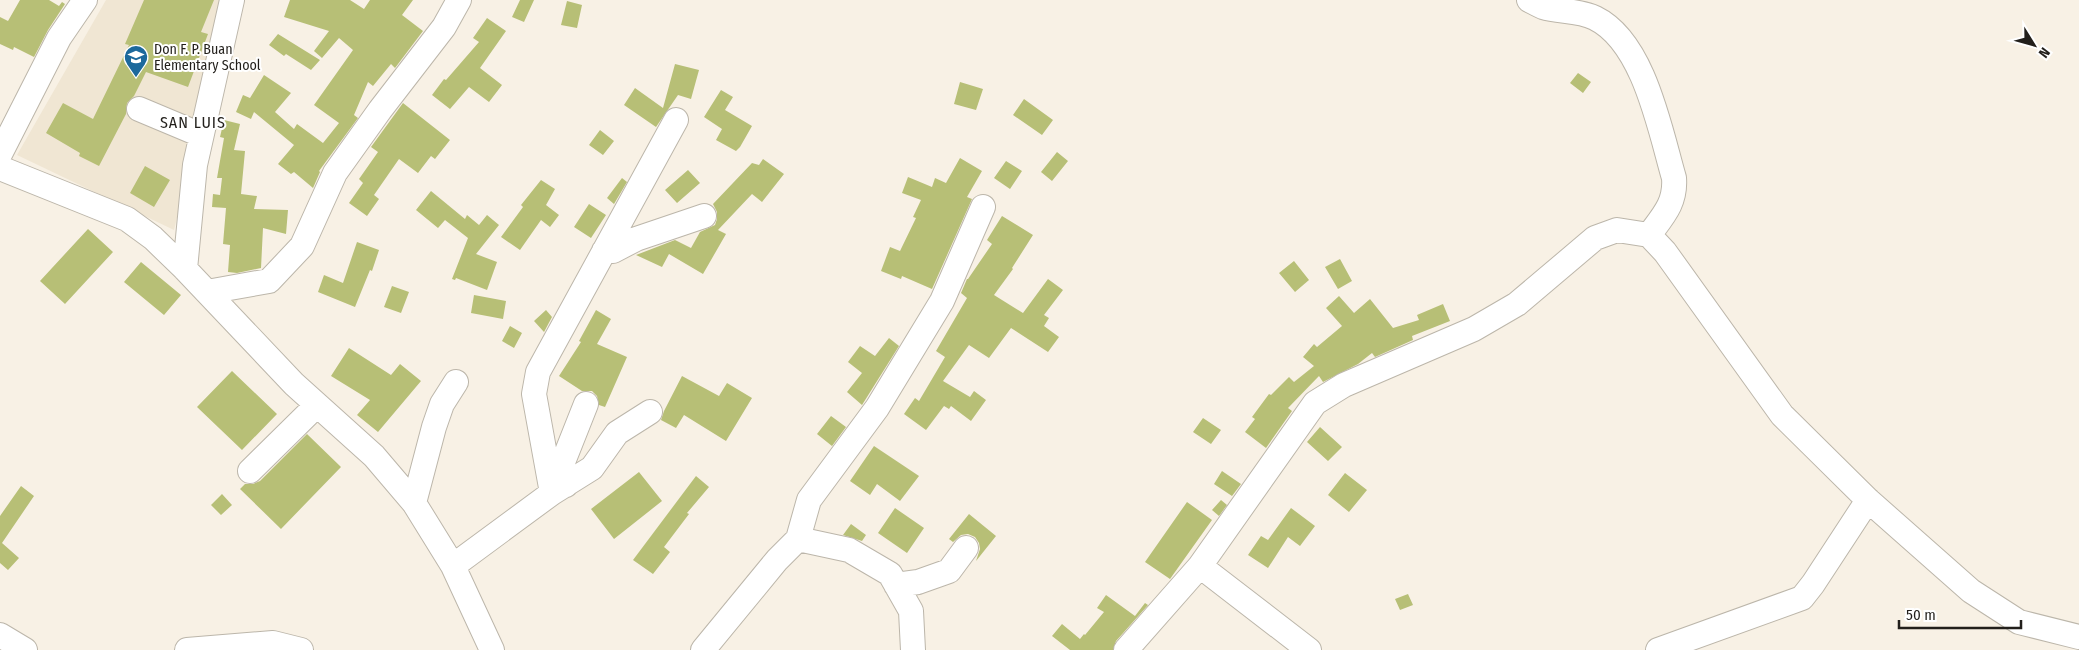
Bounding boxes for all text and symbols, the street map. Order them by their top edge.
north arrow [2009,20,2059,70]
place label: Don F. P. Buan Elementary School [154,41,261,74]
school or university icon: Don F. P. Buan Elementary School [123,44,149,78]
text: N [2035,44,2053,61]
district label: SAN LUIS [160,113,226,132]
scale bar [1899,598,2022,630]
text: 50 m [1906,606,1936,624]

